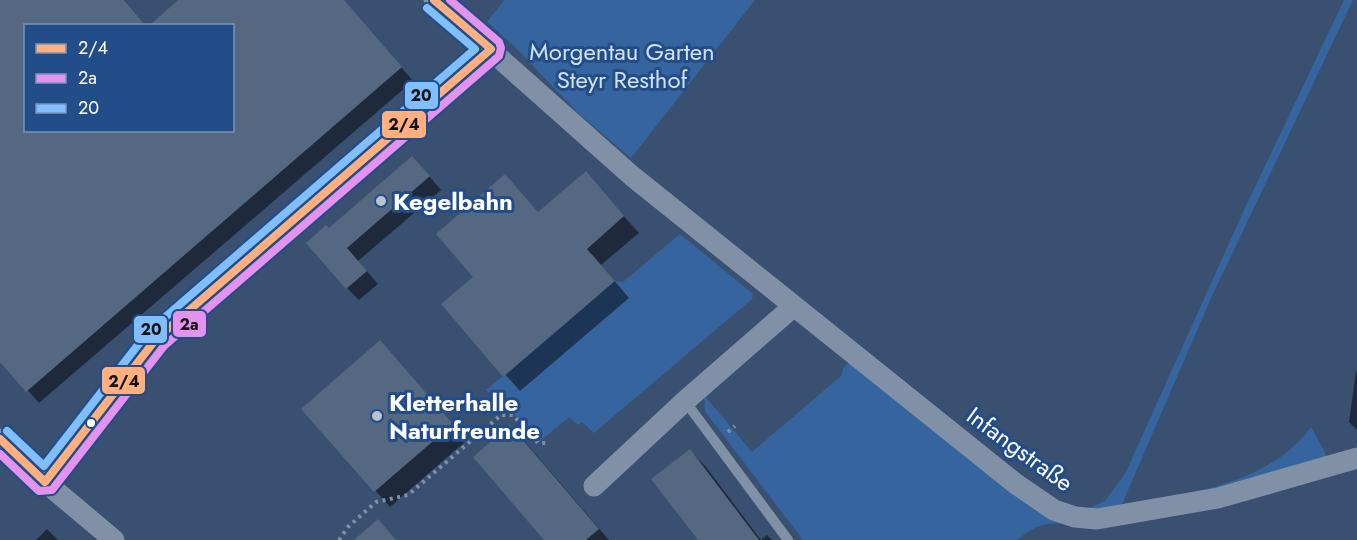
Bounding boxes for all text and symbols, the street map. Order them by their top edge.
legend [24,24,234,132]
park label: Morgentau Garten Steyr Resthof [529,34,715,97]
text: 2/4 [78,35,108,61]
text: 2a [78,65,97,91]
line badge: 20 [404,81,439,110]
text: 20 [410,84,432,107]
text: 20 [78,95,99,121]
line badge: 2/4 [381,110,427,139]
text: 2/4 [388,113,420,136]
place label: Kegelbahn [393,184,513,219]
marker: Kegelbahn [374,194,388,208]
line badge: 2a [172,310,207,338]
text: 2a [179,313,199,336]
line badge: 20 [133,315,168,344]
text: 20 [140,318,162,341]
line badge: 2/4 [101,366,146,395]
text: 2/4 [108,370,140,393]
place label: Kletterhalle Naturfreunde [389,385,540,448]
street label: Infangstraße [959,398,1081,500]
marker: Kletterhalle Naturfreunde [370,409,384,423]
unlabelled marker [85,417,97,429]

